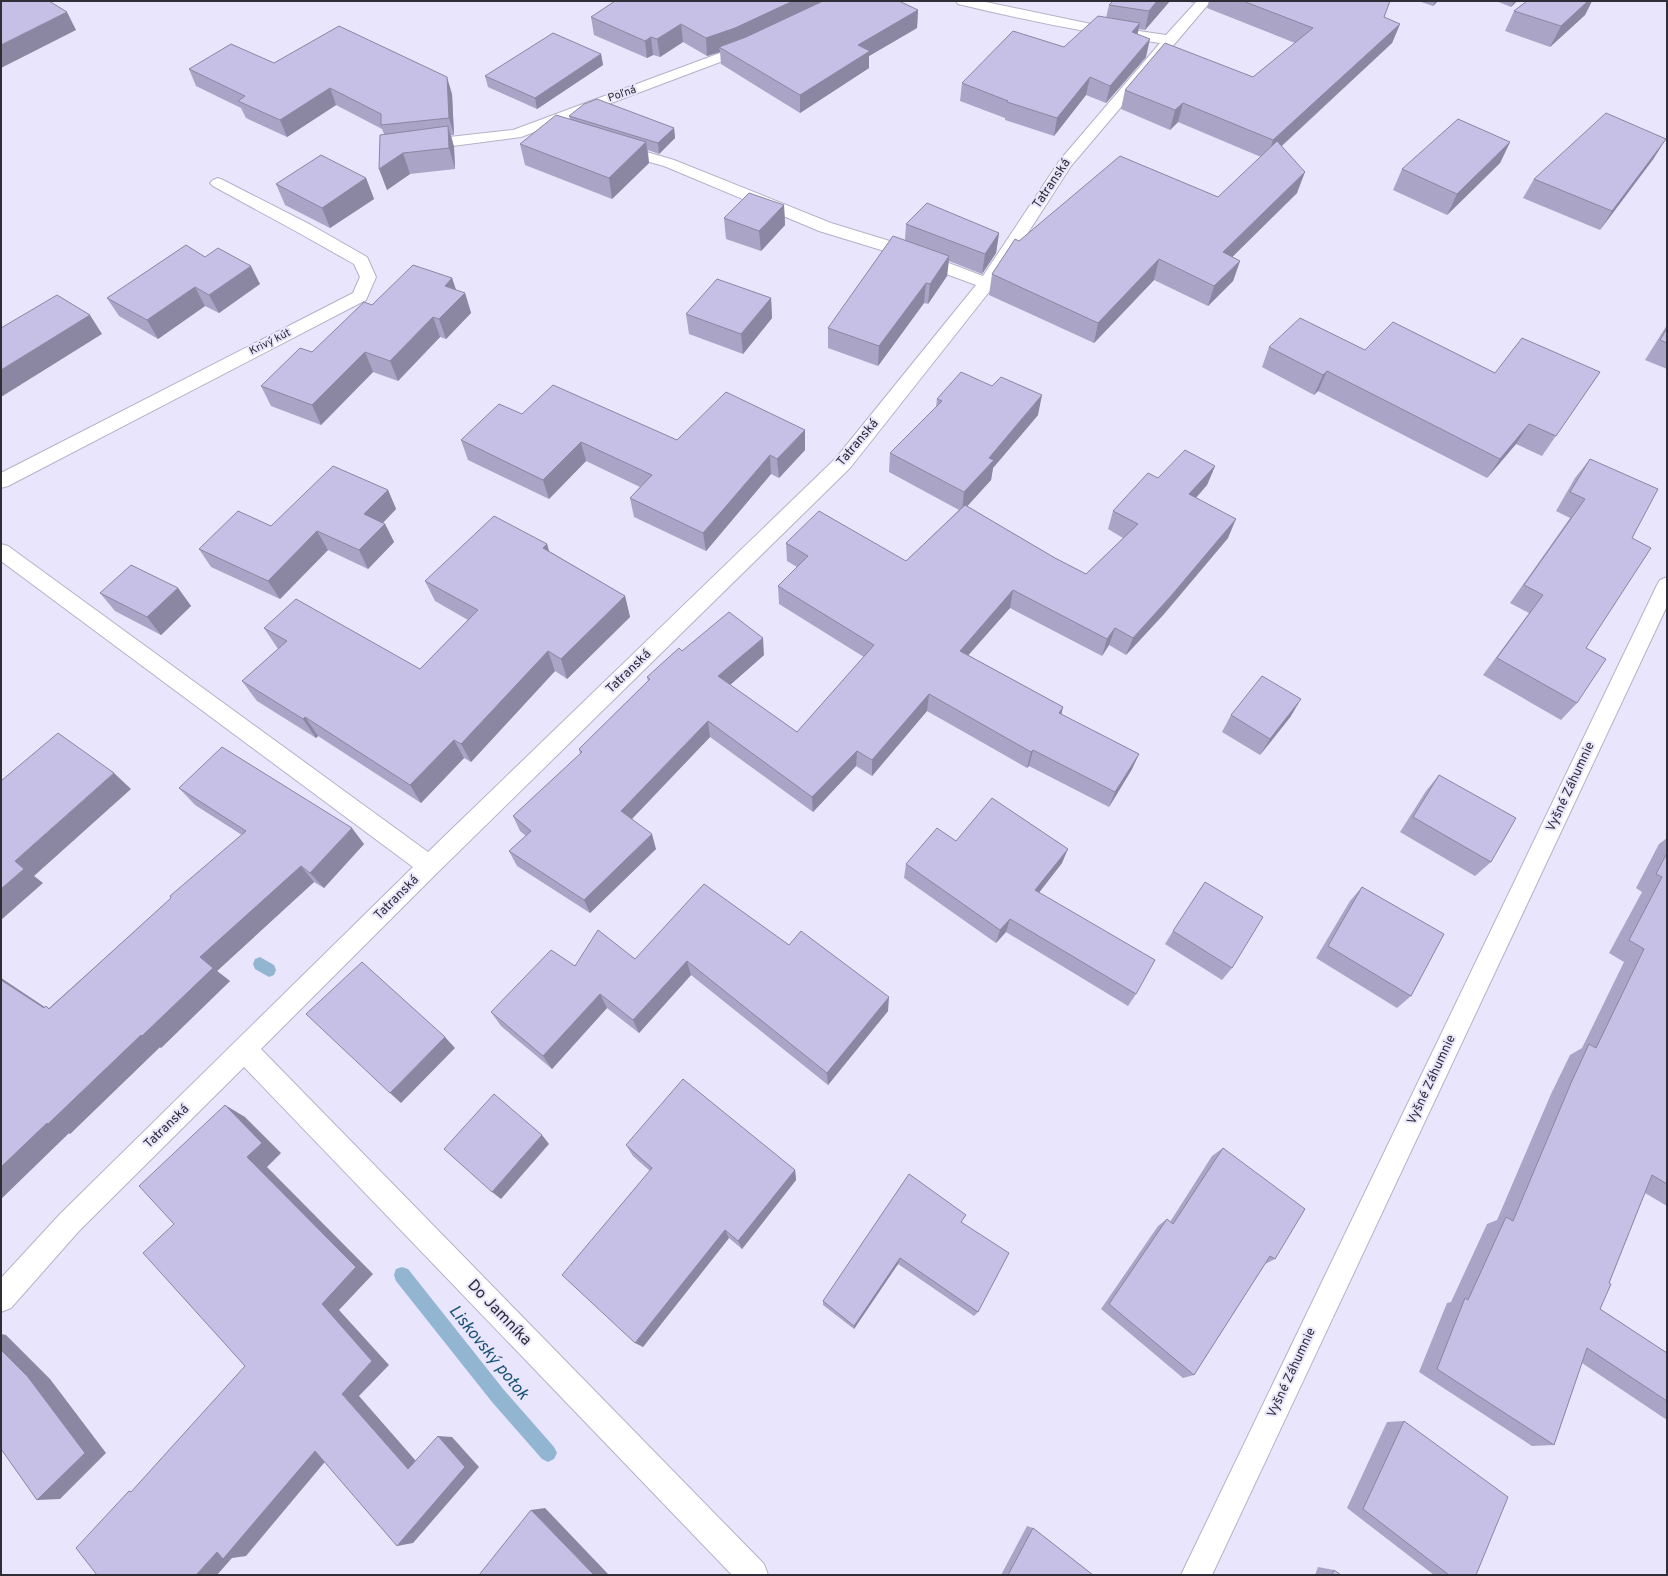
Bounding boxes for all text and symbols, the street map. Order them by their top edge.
street label: Poľná [606,83,638,105]
street label: Tatranská [1030,156,1075,212]
street label: Krivý kút [247,326,293,358]
street label: Tatranská [834,416,882,470]
street label: Tatranská [603,646,655,697]
street label: Vyšné Záhumnie [1543,740,1599,834]
street label: Tatranská [371,872,423,924]
street label: Vyšné Záhumnie [1404,1033,1460,1127]
street label: Tatranská [141,1101,193,1152]
street label: Do Jamníka [463,1276,535,1350]
water label: Liskovský potok [443,1301,533,1405]
street label: Vyšné Záhumnie [1264,1326,1320,1420]

